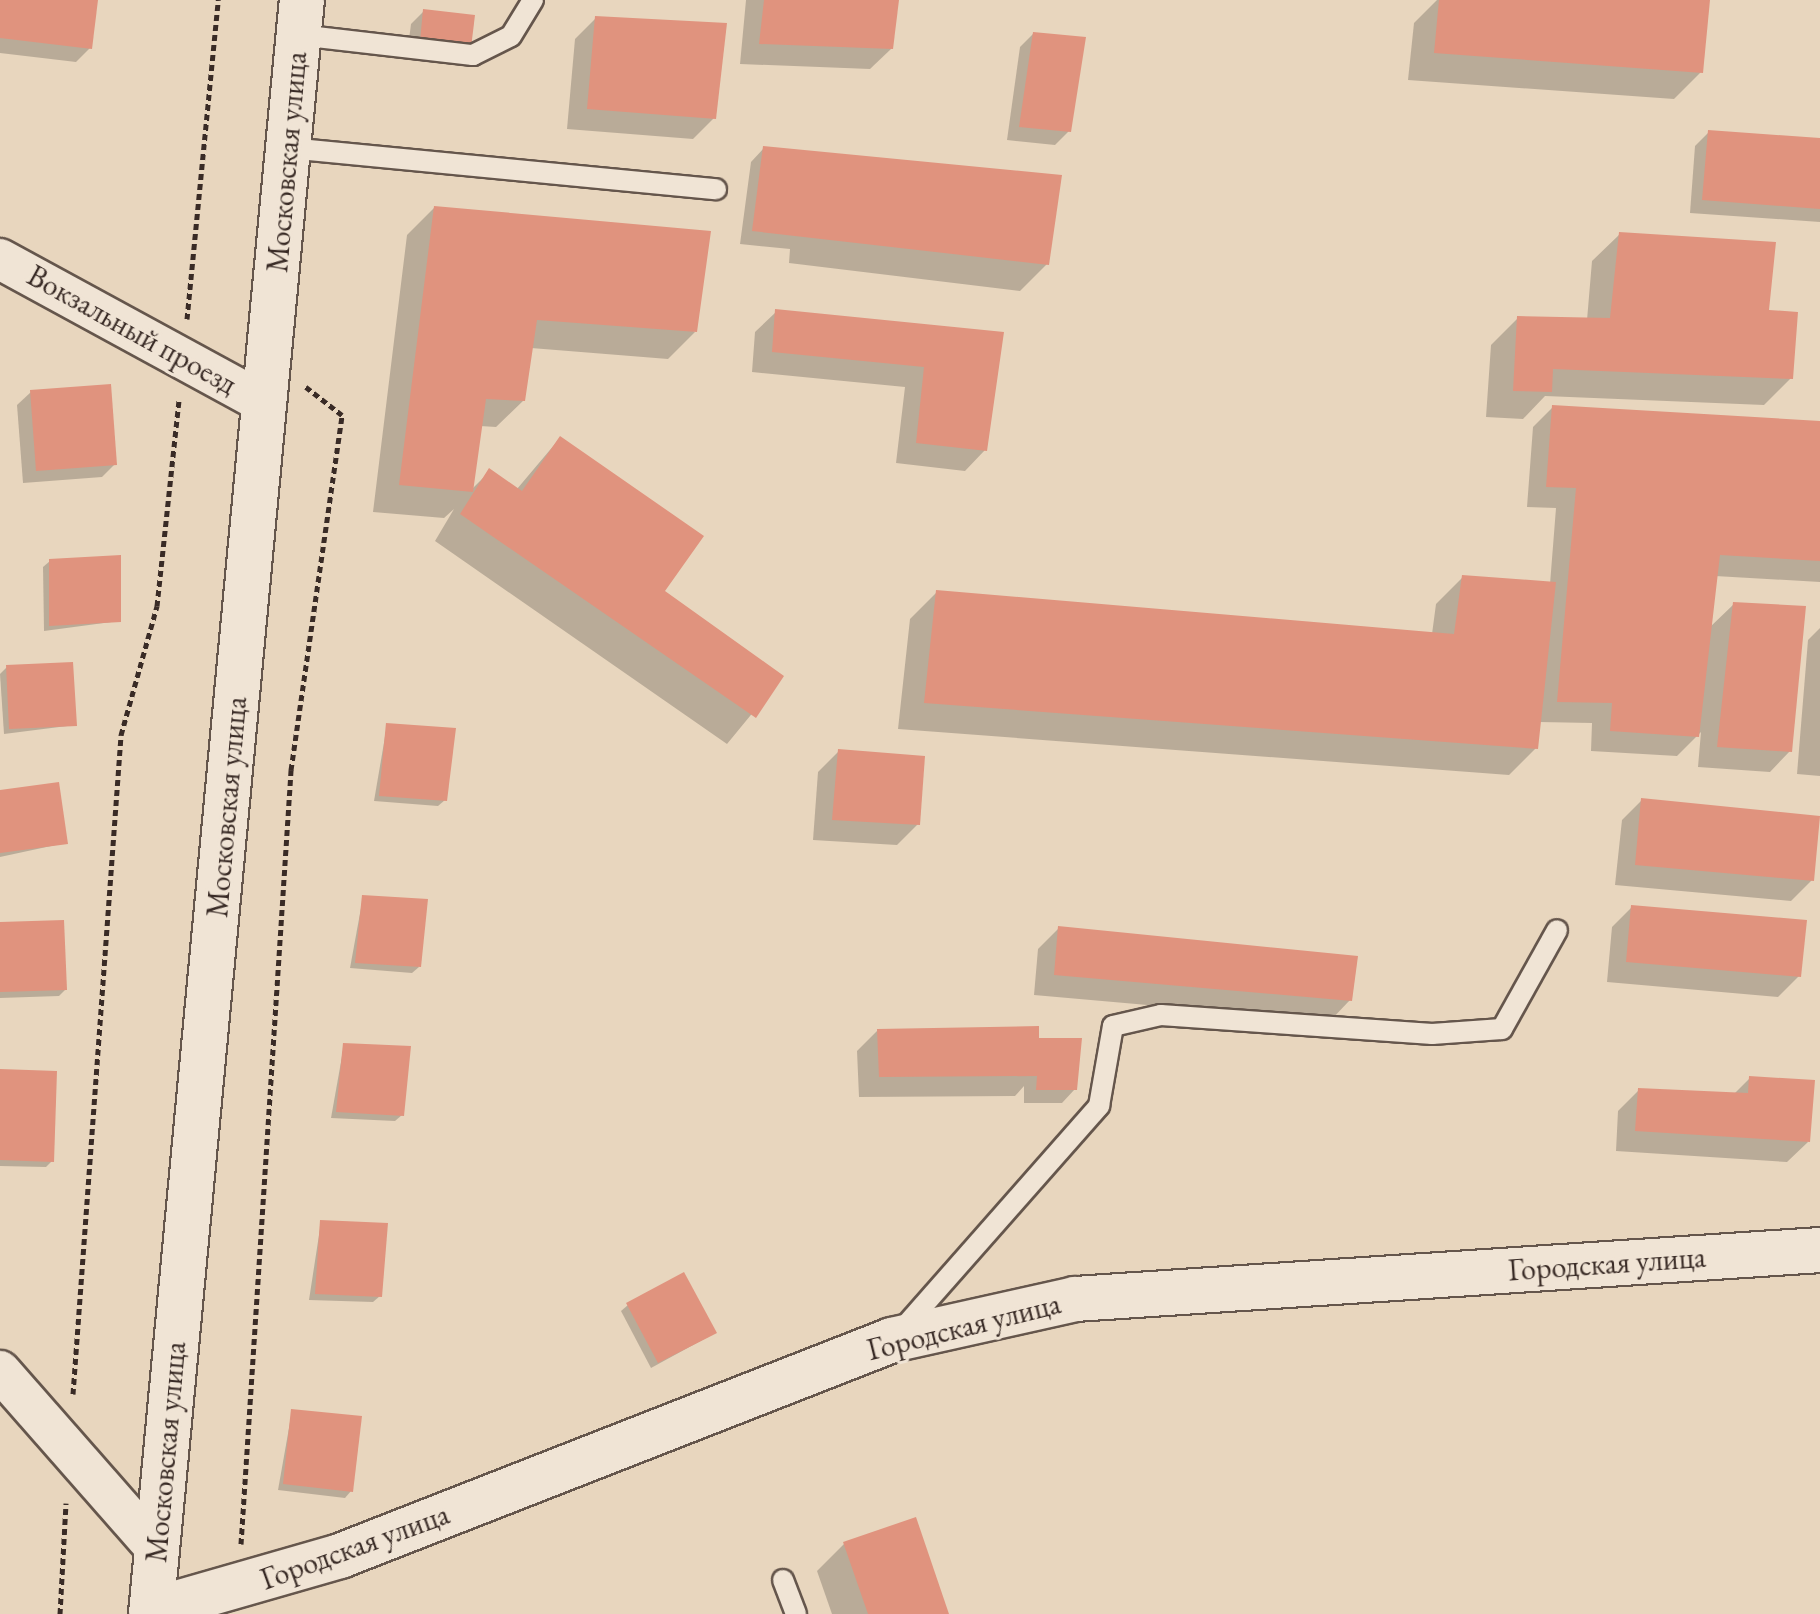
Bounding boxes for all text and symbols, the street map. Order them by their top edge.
street label: Московская улица [259,50,315,274]
street label: Вокзальный проезд [21,258,243,402]
street label: Московская улица [199,695,255,919]
street label: Городская улица [1507,1239,1707,1289]
street label: Городская улица [864,1286,1064,1368]
street label: Московская улица [138,1340,194,1564]
street label: Городская улица [256,1496,454,1598]

